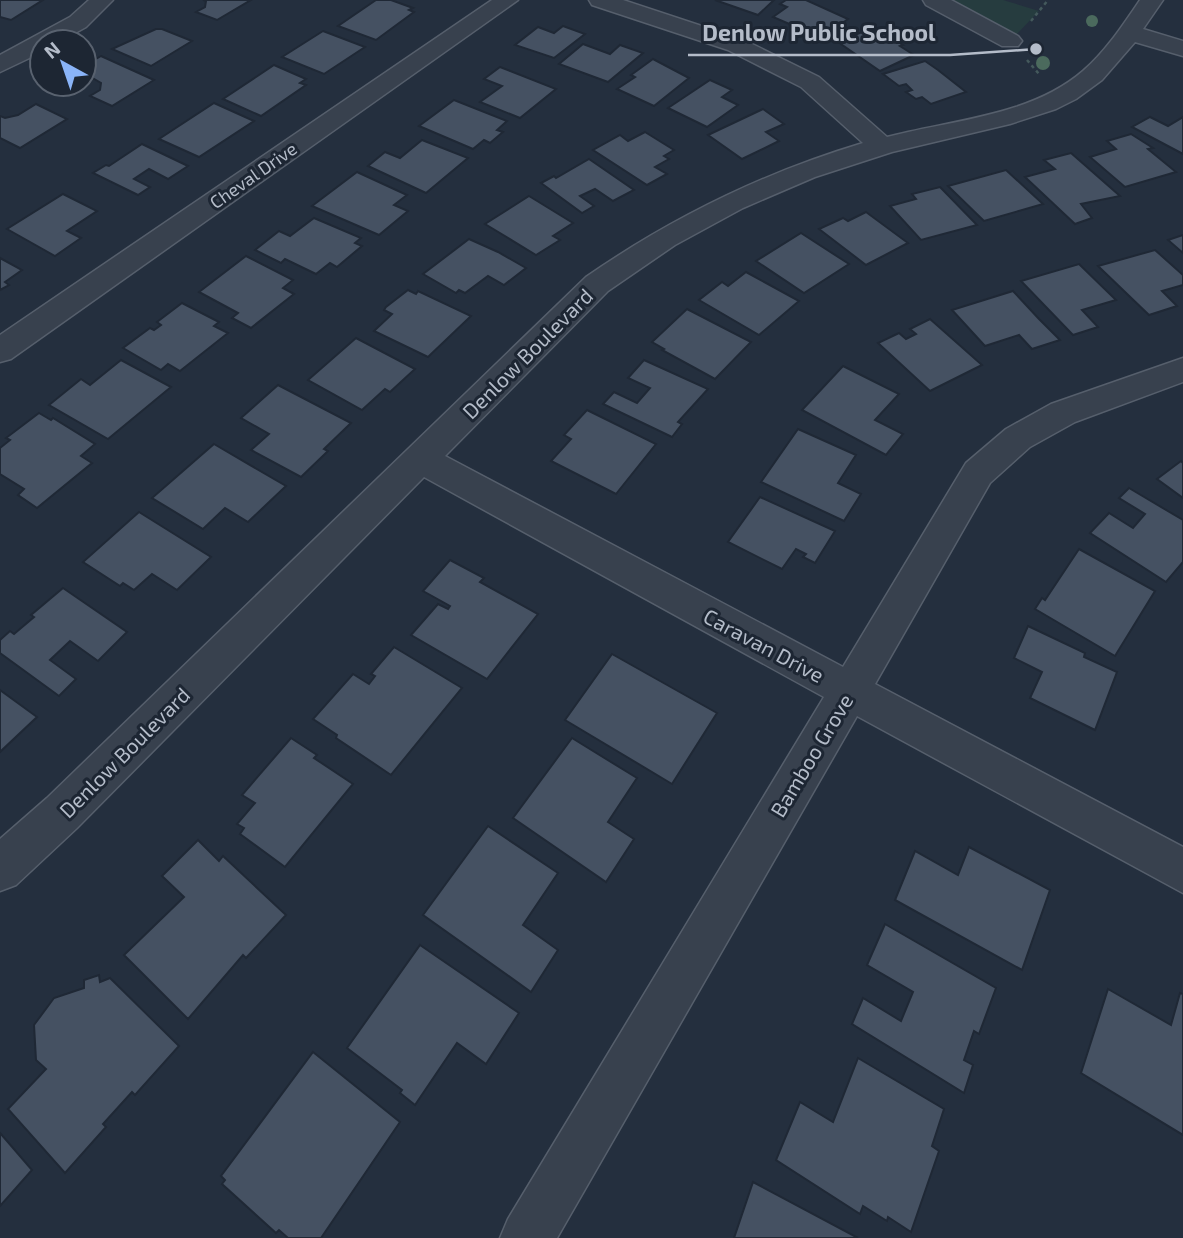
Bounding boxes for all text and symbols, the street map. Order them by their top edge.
callout: Denlow Public School [688,11,950,55]
text: Denlow Public School [702,18,936,46]
north arrow [28,28,98,98]
text: N [39,36,64,63]
street label: Cheval Drive [205,137,301,213]
street label: Denlow Boulevard [457,283,597,423]
street label: Caravan Drive [700,603,828,687]
street label: Denlow Boulevard [54,682,194,822]
street label: Bamboo Grove [765,689,857,821]

